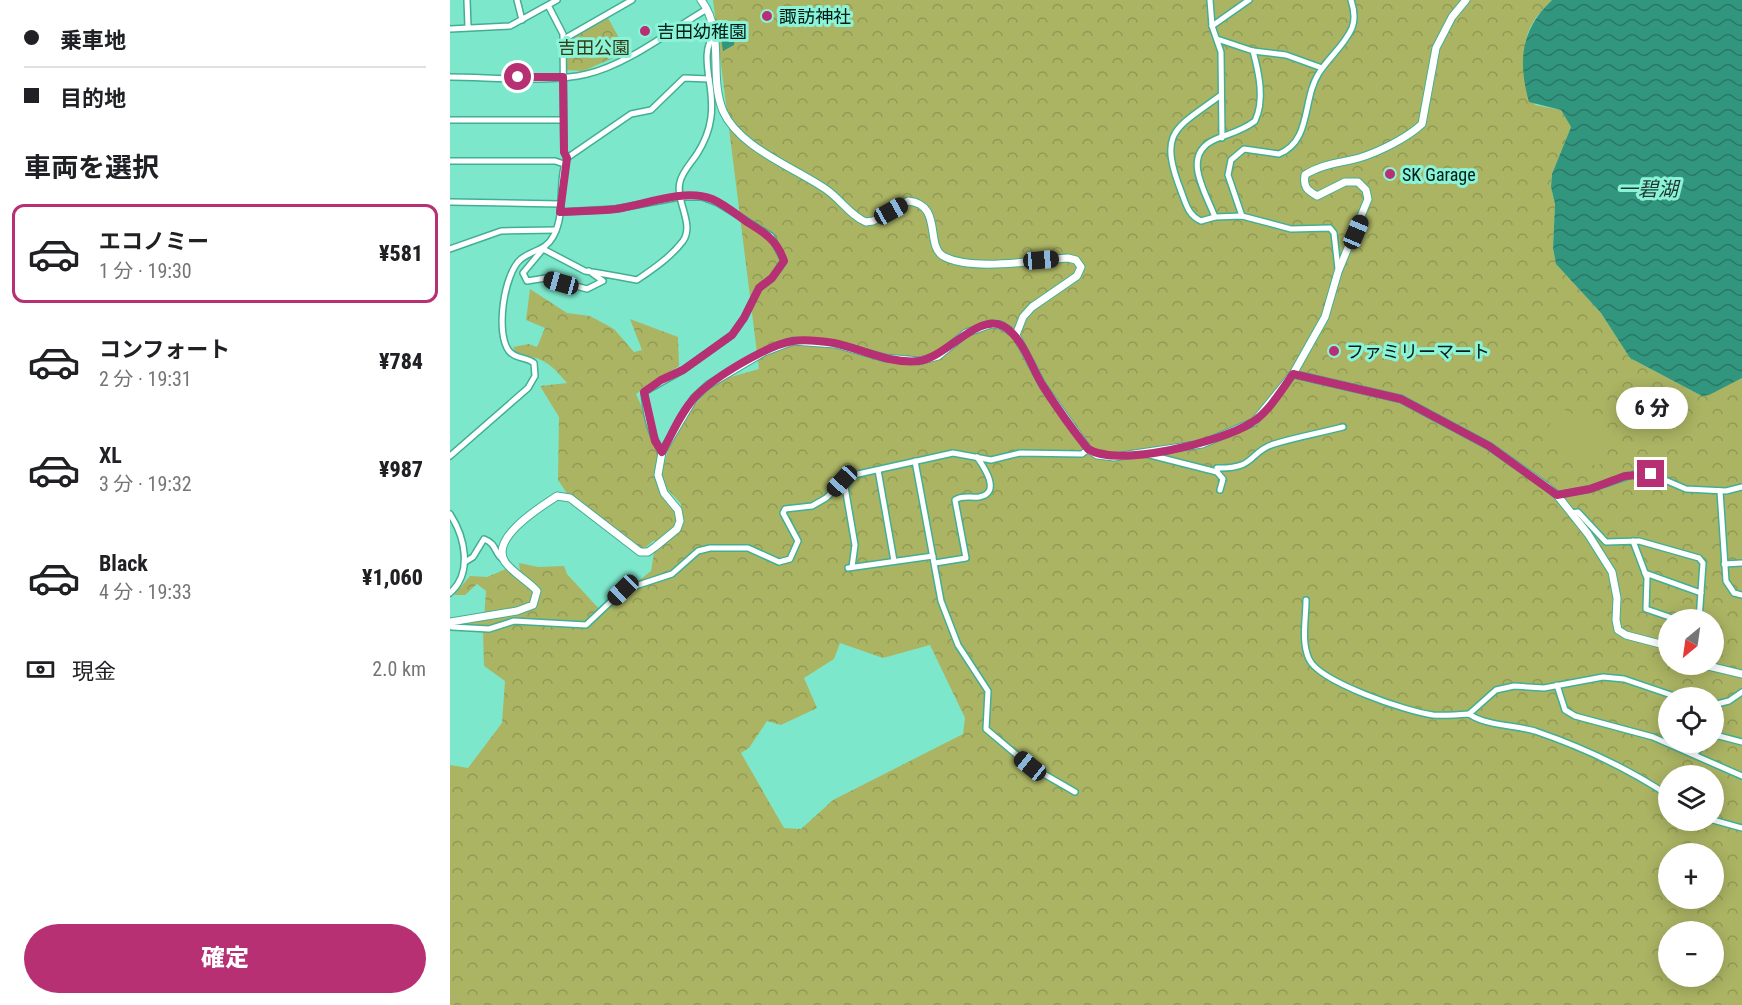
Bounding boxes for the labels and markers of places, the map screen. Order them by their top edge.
place label: 諏訪神社 [779,6,851,27]
marker: 諏訪神社 [760,9,774,23]
place label: 吉田幼稚園 [657,21,747,42]
marker: 吉田幼稚園 [638,24,652,38]
place label: SK Garage [1402,164,1476,185]
marker: SK Garage [1383,167,1397,181]
place label: ファミリーマート [1346,341,1490,362]
marker: ファミリーマート [1327,344,1341,358]

